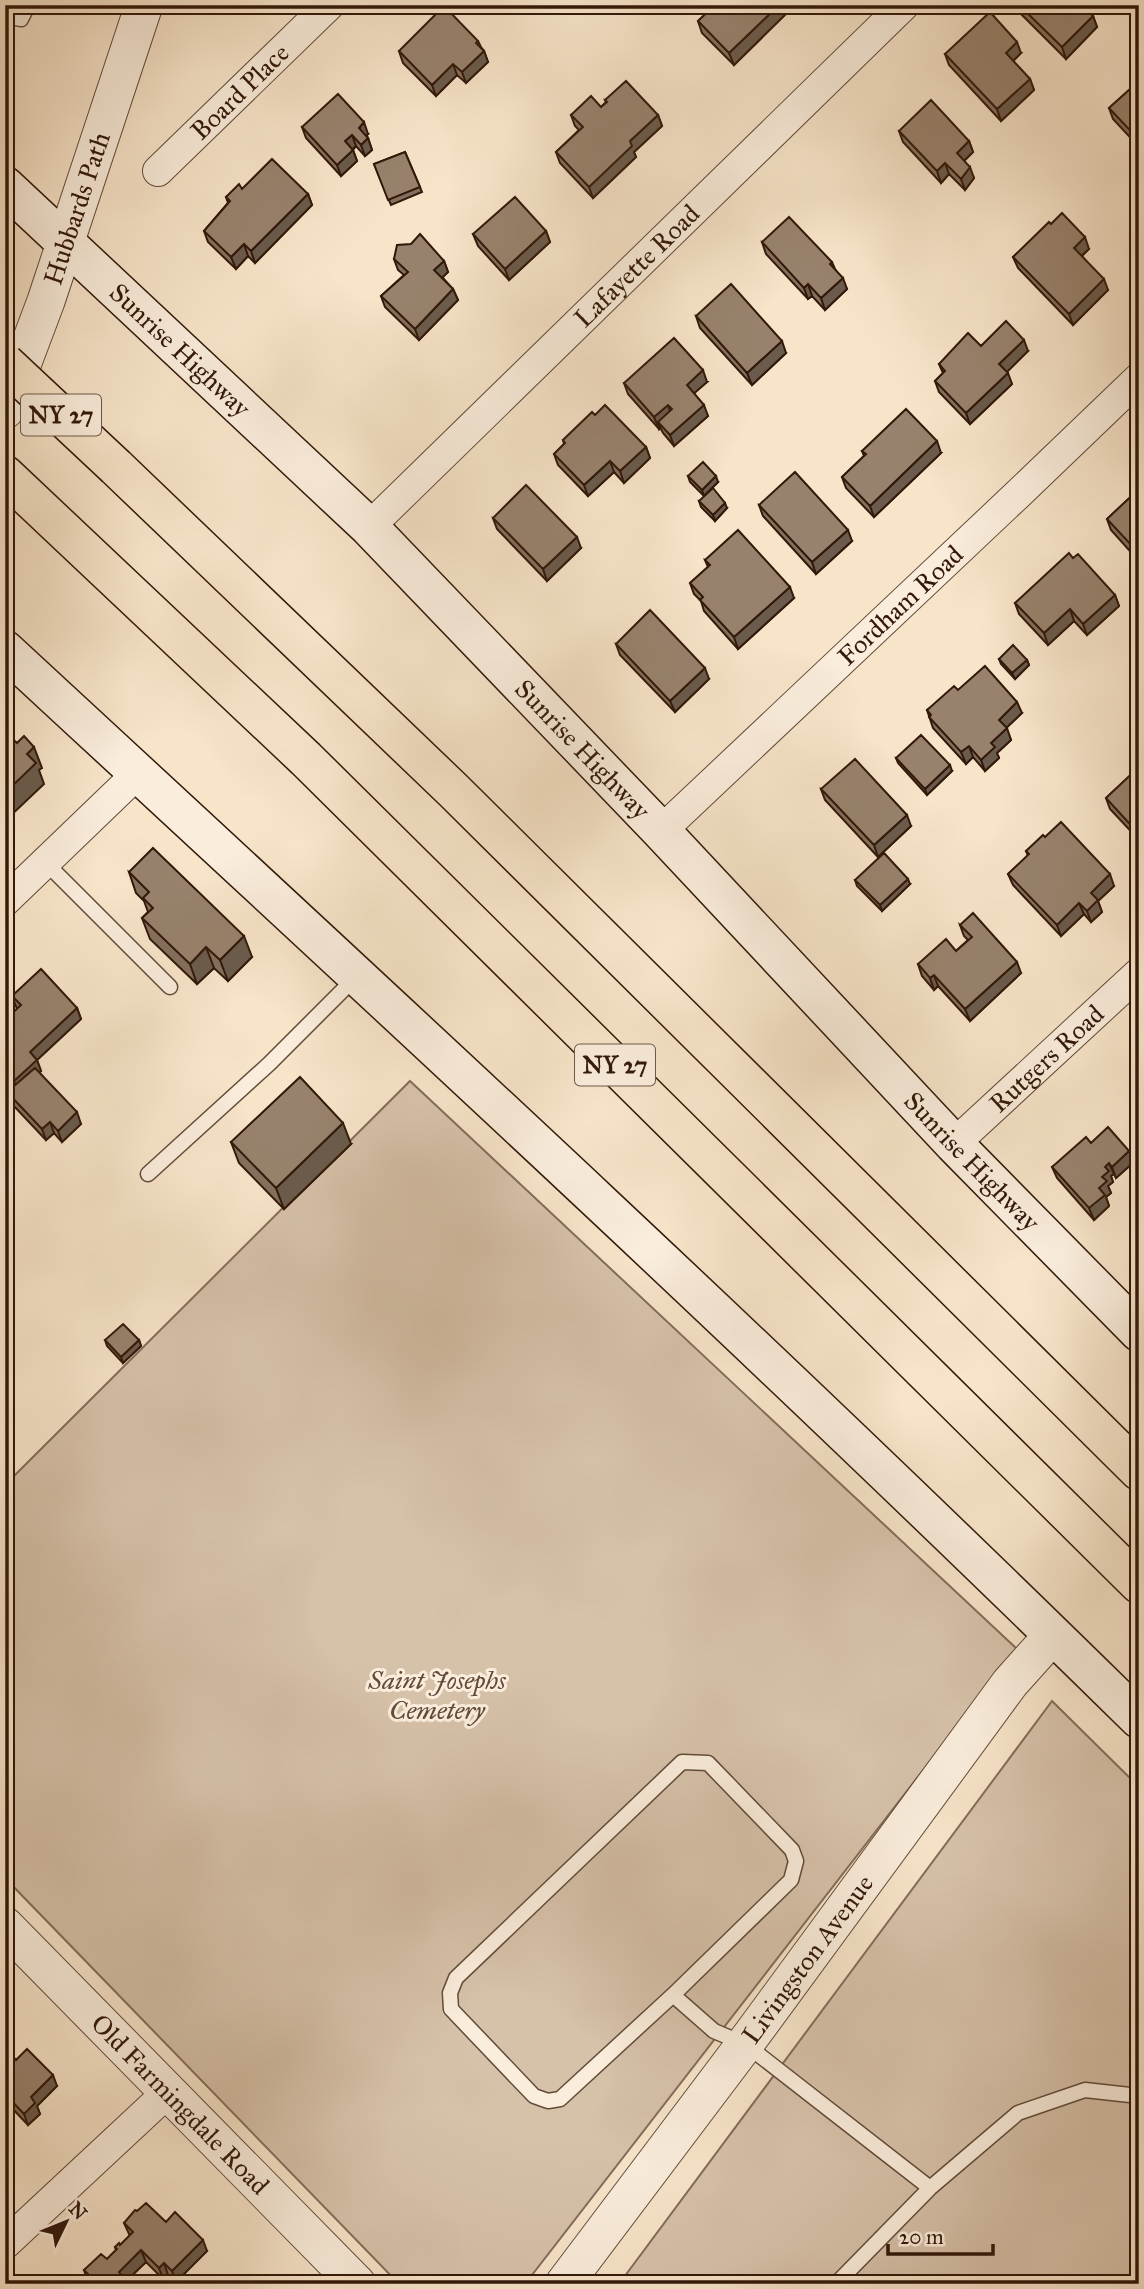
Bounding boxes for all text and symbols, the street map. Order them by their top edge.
street label: Board Place [184,37,296,146]
street label: Hubbards Path [36,127,117,289]
street label: Lafayette Road [567,198,706,334]
street label: Sunrise Highway [103,276,258,424]
road number: NY 27 [21,394,101,436]
street label: Fordham Road [831,538,970,672]
street label: Sunrise Highway [508,673,657,826]
street label: Rutgers Road [983,998,1110,1119]
road number: NY 27 [575,1044,655,1086]
street label: Sunrise Highway [897,1085,1047,1238]
park label: Saint Josephs Cemetery [367,1664,506,1726]
street label: Livingston Avenue [735,1868,880,2050]
street label: Old Farmingdale Road [84,2007,276,2201]
north arrow [32,2188,102,2258]
text: N [64,2197,92,2224]
scale bar [888,2212,993,2256]
text: 20 m [899,2224,944,2250]

